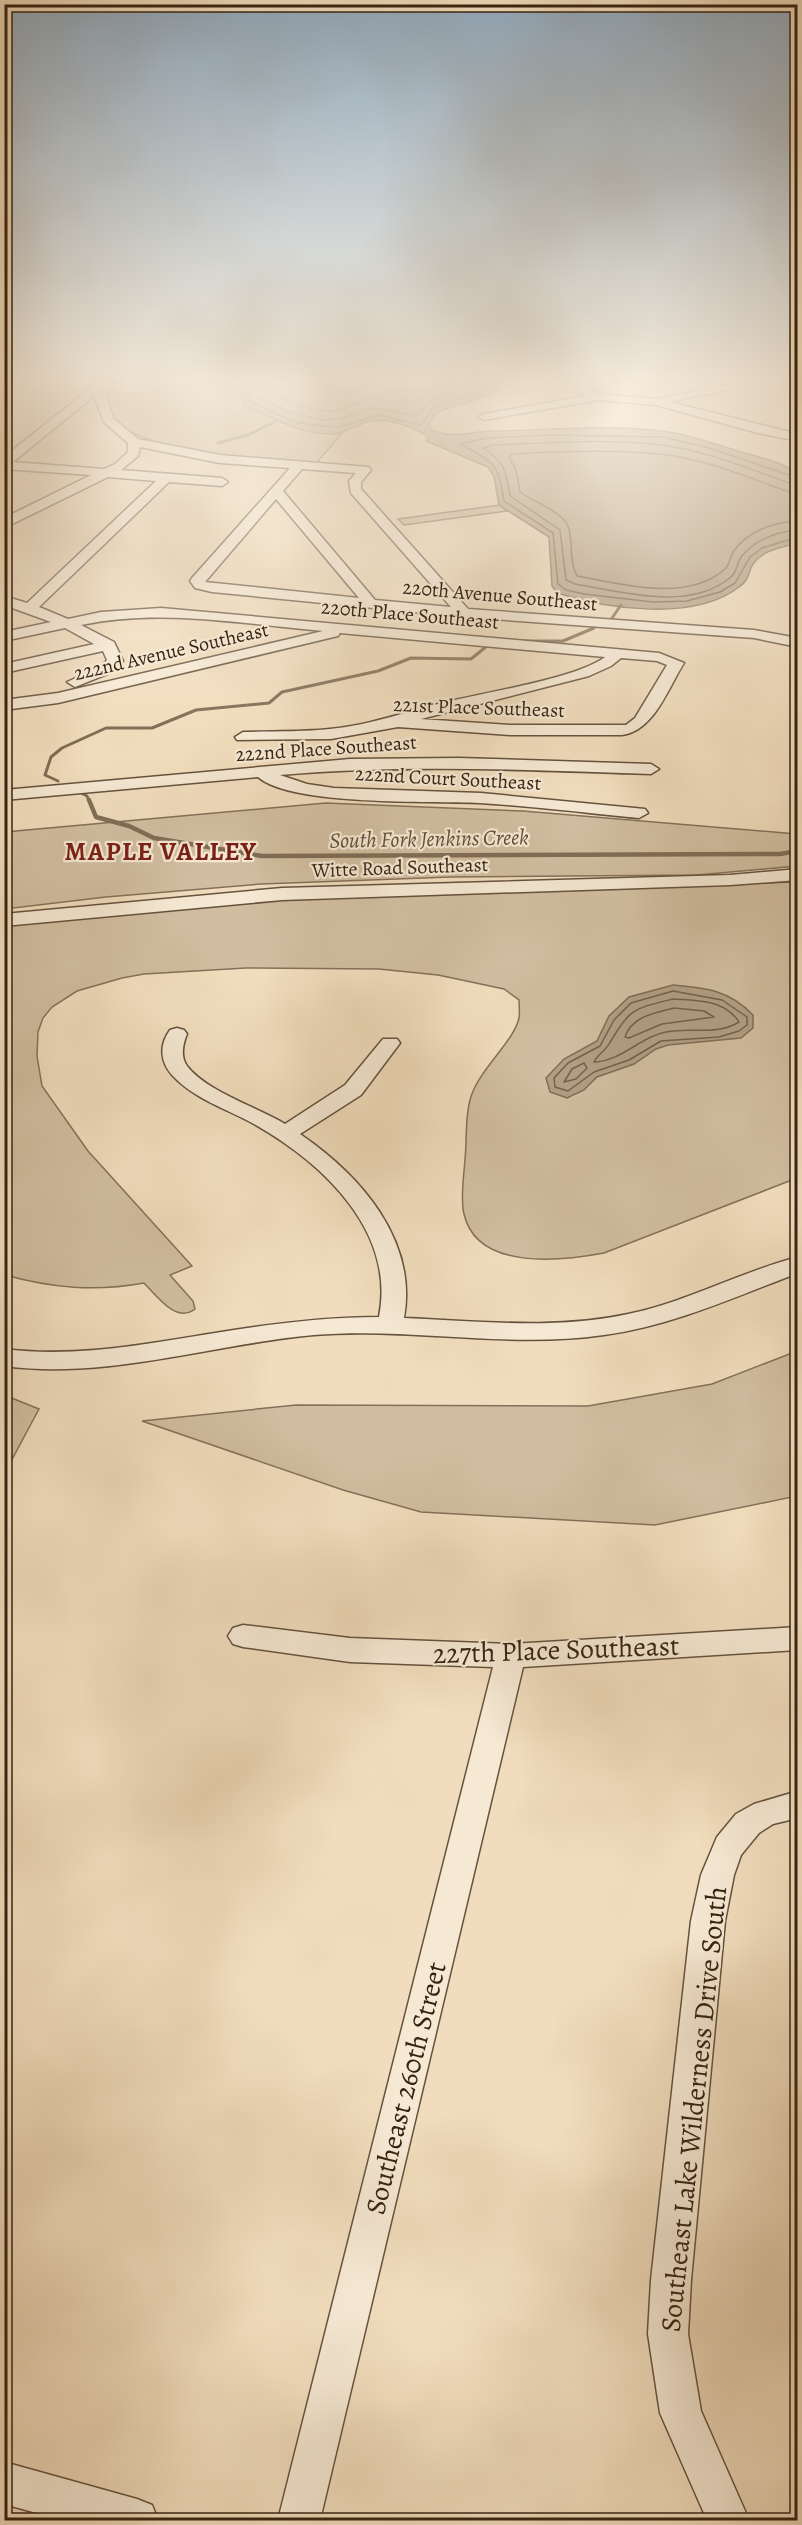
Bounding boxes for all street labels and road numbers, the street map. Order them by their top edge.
street label: 220th Avenue Southeast [401,574,599,618]
street label: 220th Place Southeast [320,593,500,636]
street label: 222nd Avenue Southeast [71,616,271,687]
street label: 221st Place Southeast [393,691,566,724]
street label: 222nd Place Southeast [234,729,418,768]
street label: 222nd Court Southeast [354,760,542,797]
street label: Witte Road Southeast [310,851,489,884]
street label: 227th Place Southeast [432,1627,680,1673]
street label: Southeast Lake Wilderness Drive South [652,1884,736,2334]
street label: Southeast 260th Street [356,1958,456,2218]

